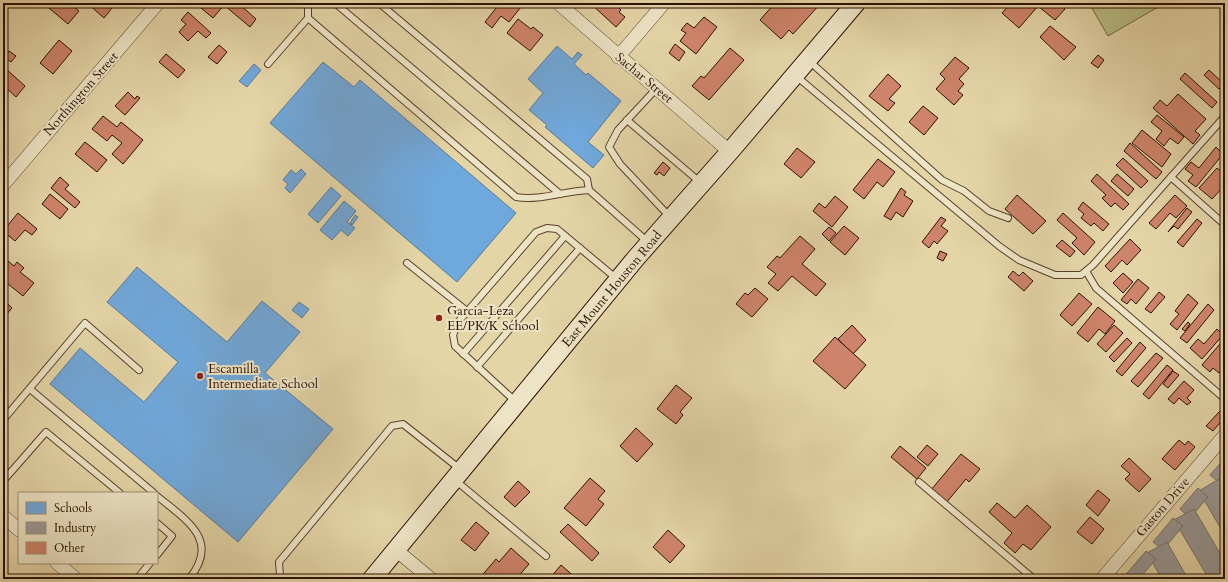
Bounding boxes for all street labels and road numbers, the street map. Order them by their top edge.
street label: Northington Street [40,48,122,140]
street label: Sachar Street [611,49,677,107]
street label: East Mount Houston Road [558,227,666,351]
street label: Gaston Drive [1132,473,1194,541]

